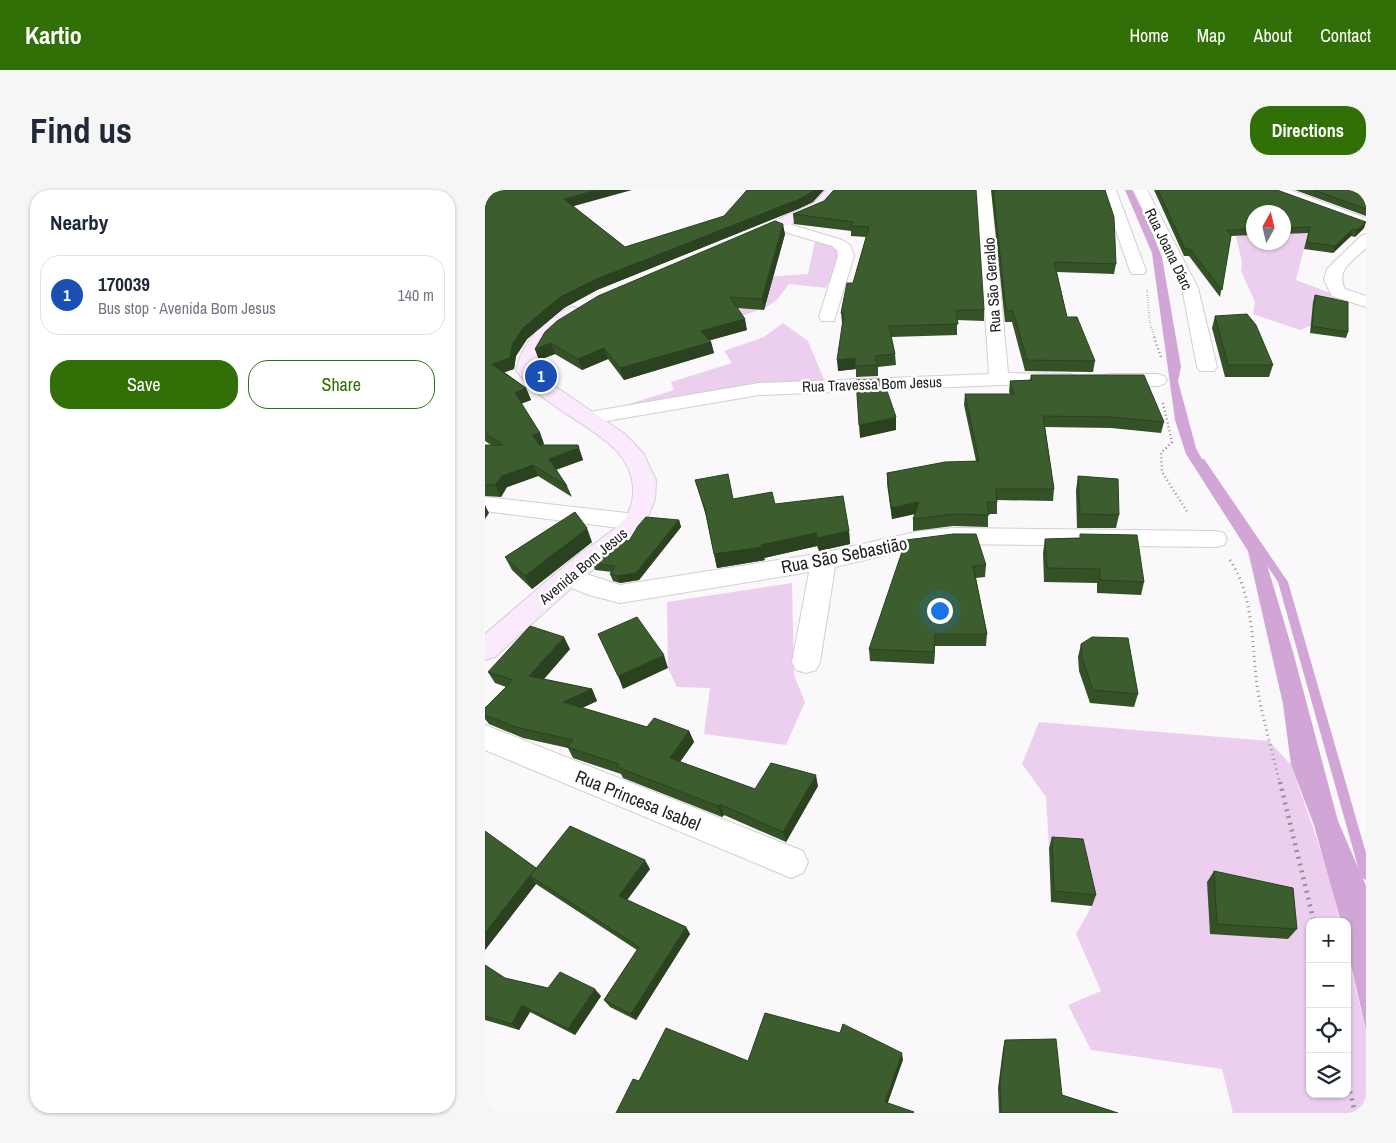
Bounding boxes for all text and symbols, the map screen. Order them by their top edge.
text: Kartio [25,19,82,51]
text: Home [1129,23,1169,48]
text: Map [1197,23,1226,48]
text: About [1254,23,1292,48]
text: Contact [1320,23,1371,48]
button: Directions [1250,106,1366,155]
text: Find us [30,107,132,154]
street label: Rua Joana D´arc [1140,204,1198,294]
north arrow [1246,205,1291,250]
text: Nearby [50,208,108,237]
street label: Rua São Geraldo [978,237,1006,333]
text: 170039 [98,271,150,297]
text: 1 [63,284,71,306]
text: 140 m [398,284,434,306]
text: Bus stop · Avenida Bom Jesus [98,297,276,319]
pin: 1 [525,357,557,395]
button: Save [50,360,238,409]
button: Share [248,360,435,409]
street label: Rua Travessa Bom Jesus [802,371,942,397]
street label: Avenida Bom Jesus [534,523,632,610]
street label: Rua São Sebastião [779,531,909,579]
your location [927,598,953,624]
street label: Rua Princesa Isabel [572,764,704,836]
map controls [1306,918,1351,1098]
button: + [1306,918,1351,963]
button: − [1306,963,1351,1008]
button: locate [1306,1008,1351,1053]
button: layers [1306,1053,1351,1098]

